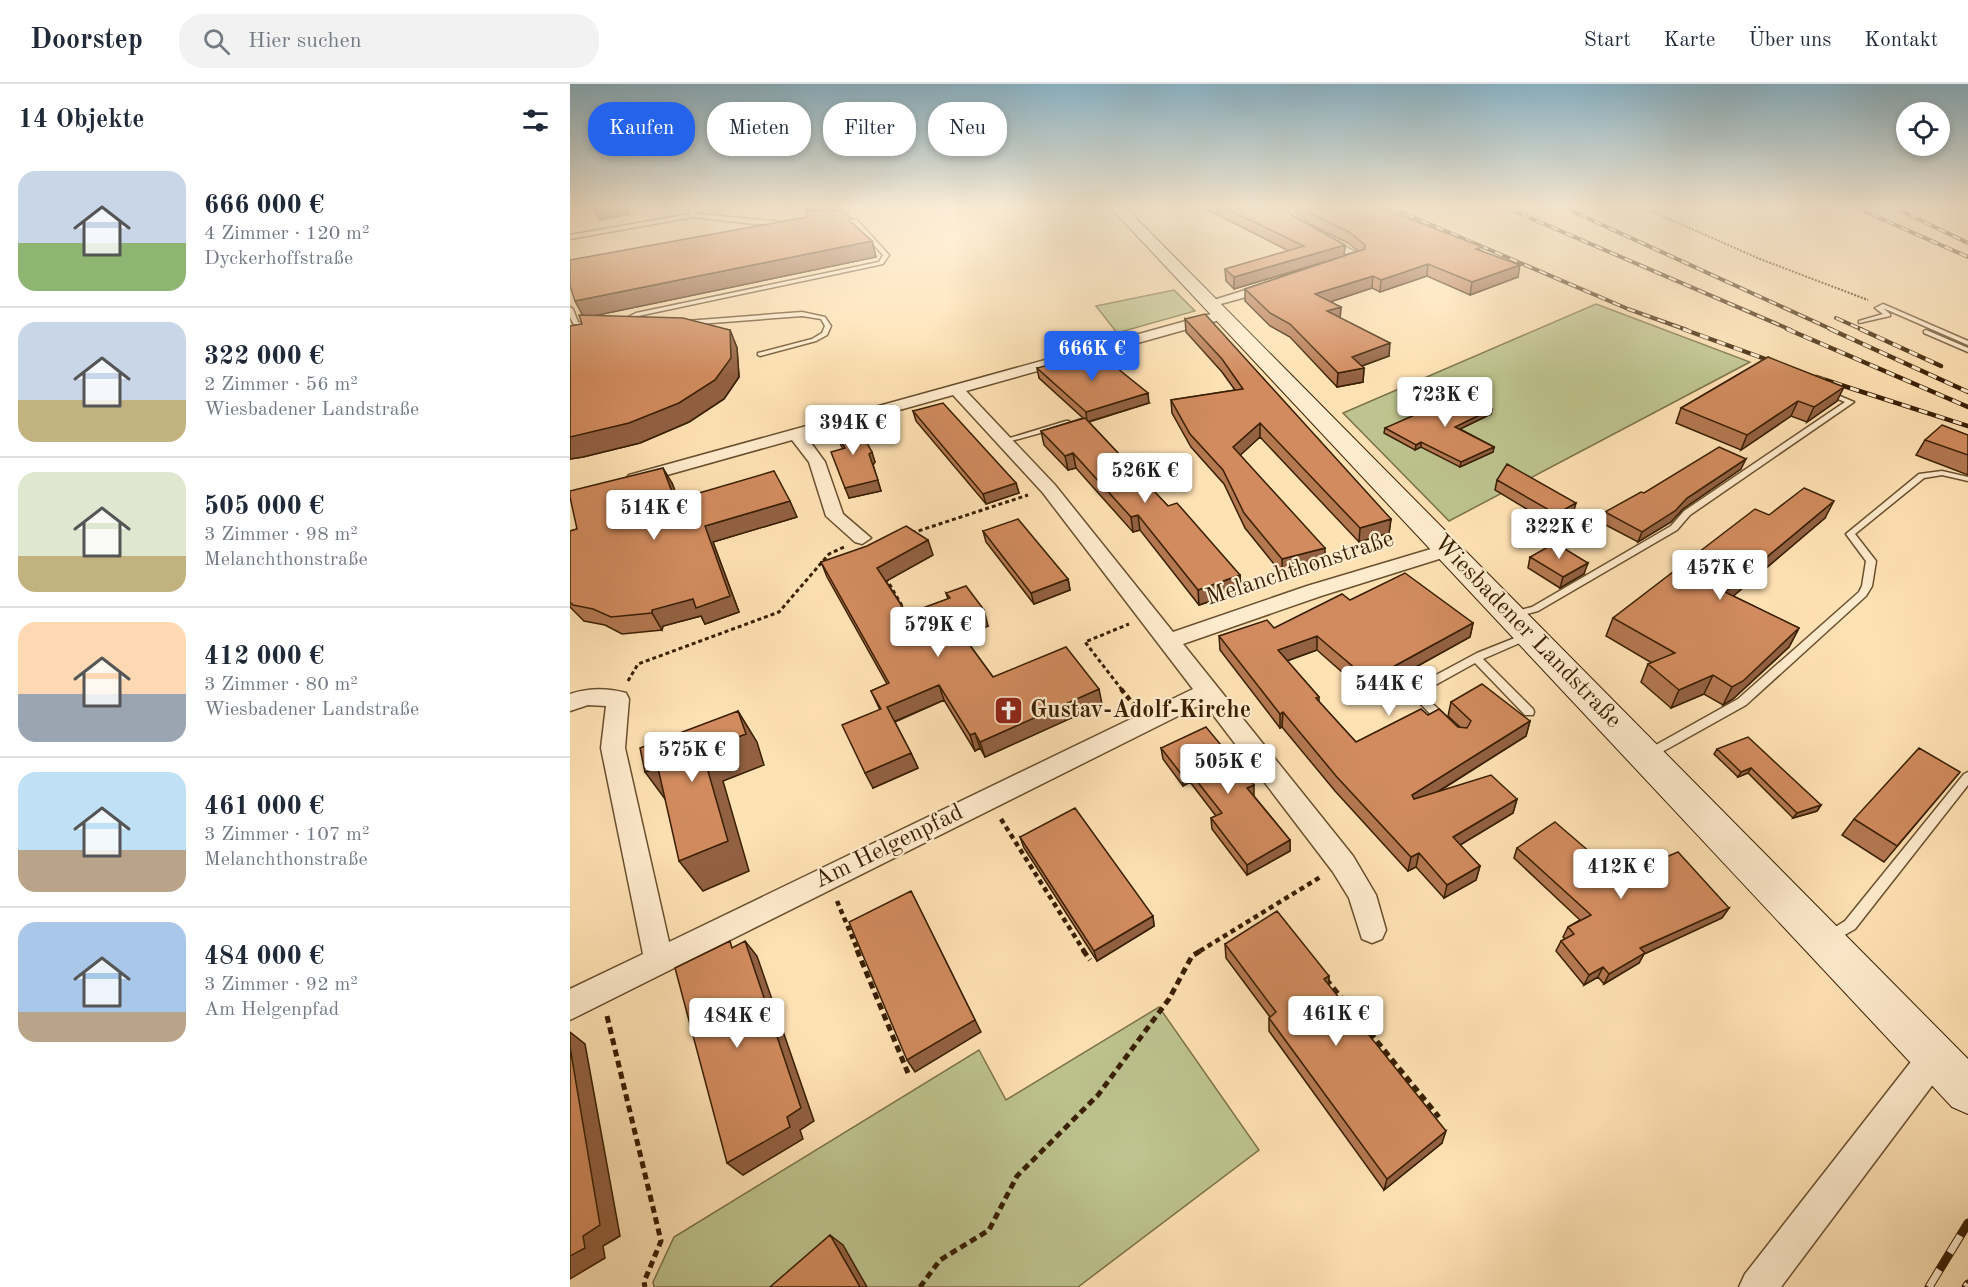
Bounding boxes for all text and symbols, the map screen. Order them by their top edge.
search box [179,14,599,68]
icon: search [200,25,233,58]
text: Doorstep [30,27,143,55]
text: Hier suchen [248,30,362,52]
text: Start [1584,30,1631,51]
text: Karte [1664,30,1715,51]
text: Über uns [1748,30,1831,51]
text: Kontakt [1864,30,1938,51]
chip: Kaufen [588,102,695,156]
chip: Mieten [707,102,811,156]
chip: Filter [823,102,916,156]
chip: Neu [928,102,1007,156]
map controls [1896,102,1950,156]
button: locate [1896,102,1950,156]
icon: filters [519,104,552,137]
text: 14 Objekte [18,107,145,133]
text: 666 000 € [204,193,324,219]
icon: home [66,195,138,267]
text: 4 Zimmer · 120 m² [204,224,369,244]
text: Dyckerhoffstraße [204,249,353,269]
pin: 666K € [1043,331,1141,382]
text: 666K € [1058,340,1126,360]
text: 322 000 € [204,344,324,370]
icon: home [66,346,138,418]
text: 2 Zimmer · 56 m² [204,375,358,395]
pin: 723K € [1396,377,1494,428]
text: 723K € [1411,386,1479,406]
text: Wiesbadener Landstraße [204,400,419,420]
pin: 394K € [804,405,902,456]
text: 394K € [819,414,887,434]
pin: 526K € [1096,453,1194,504]
text: 526K € [1111,462,1179,482]
pin: 514K € [605,490,703,541]
text: 505 000 € [204,494,324,520]
icon: home [66,496,138,568]
text: 514K € [620,499,688,519]
pin: 322K € [1510,509,1608,560]
text: 322K € [1525,518,1593,538]
text: 3 Zimmer · 98 m² [204,525,358,545]
street label: Melanchthonstraße [1203,527,1397,611]
street label: Wiesbadener Landstraße [1429,531,1625,733]
text: Melanchthonstraße [204,550,368,570]
pin: 457K € [1671,550,1769,601]
text: 457K € [1686,559,1754,579]
pin: 579K € [889,607,987,658]
text: 579K € [904,616,972,636]
text: 412 000 € [204,644,324,670]
icon: home [66,646,138,718]
pin: 544K € [1340,666,1438,717]
text: 3 Zimmer · 80 m² [204,675,358,695]
text: 544K € [1355,675,1423,695]
church icon: Gustav-Adolf-Kirche [993,695,1025,727]
place label: Gustav-Adolf-Kirche [1030,699,1251,723]
text: Wiesbadener Landstraße [204,700,419,720]
pin: 575K € [643,732,741,783]
text: 575K € [658,741,726,761]
pin: 505K € [1179,744,1277,795]
text: 505K € [1194,753,1262,773]
text: 461 000 € [204,794,324,820]
icon: home [66,796,138,868]
street label: Am Helgenpfad [811,801,967,893]
text: 3 Zimmer · 107 m² [204,825,369,845]
pin: 412K € [1572,849,1670,900]
text: Melanchthonstraße [204,850,368,870]
text: 412K € [1587,858,1655,878]
text: 484 000 € [204,944,324,970]
icon: home [66,946,138,1018]
text: 3 Zimmer · 92 m² [204,975,358,995]
pin: 461K € [1287,996,1385,1047]
pin: 484K € [688,998,786,1049]
text: Am Helgenpfad [204,1000,339,1020]
text: 461K € [1302,1005,1370,1025]
text: 484K € [703,1007,771,1027]

